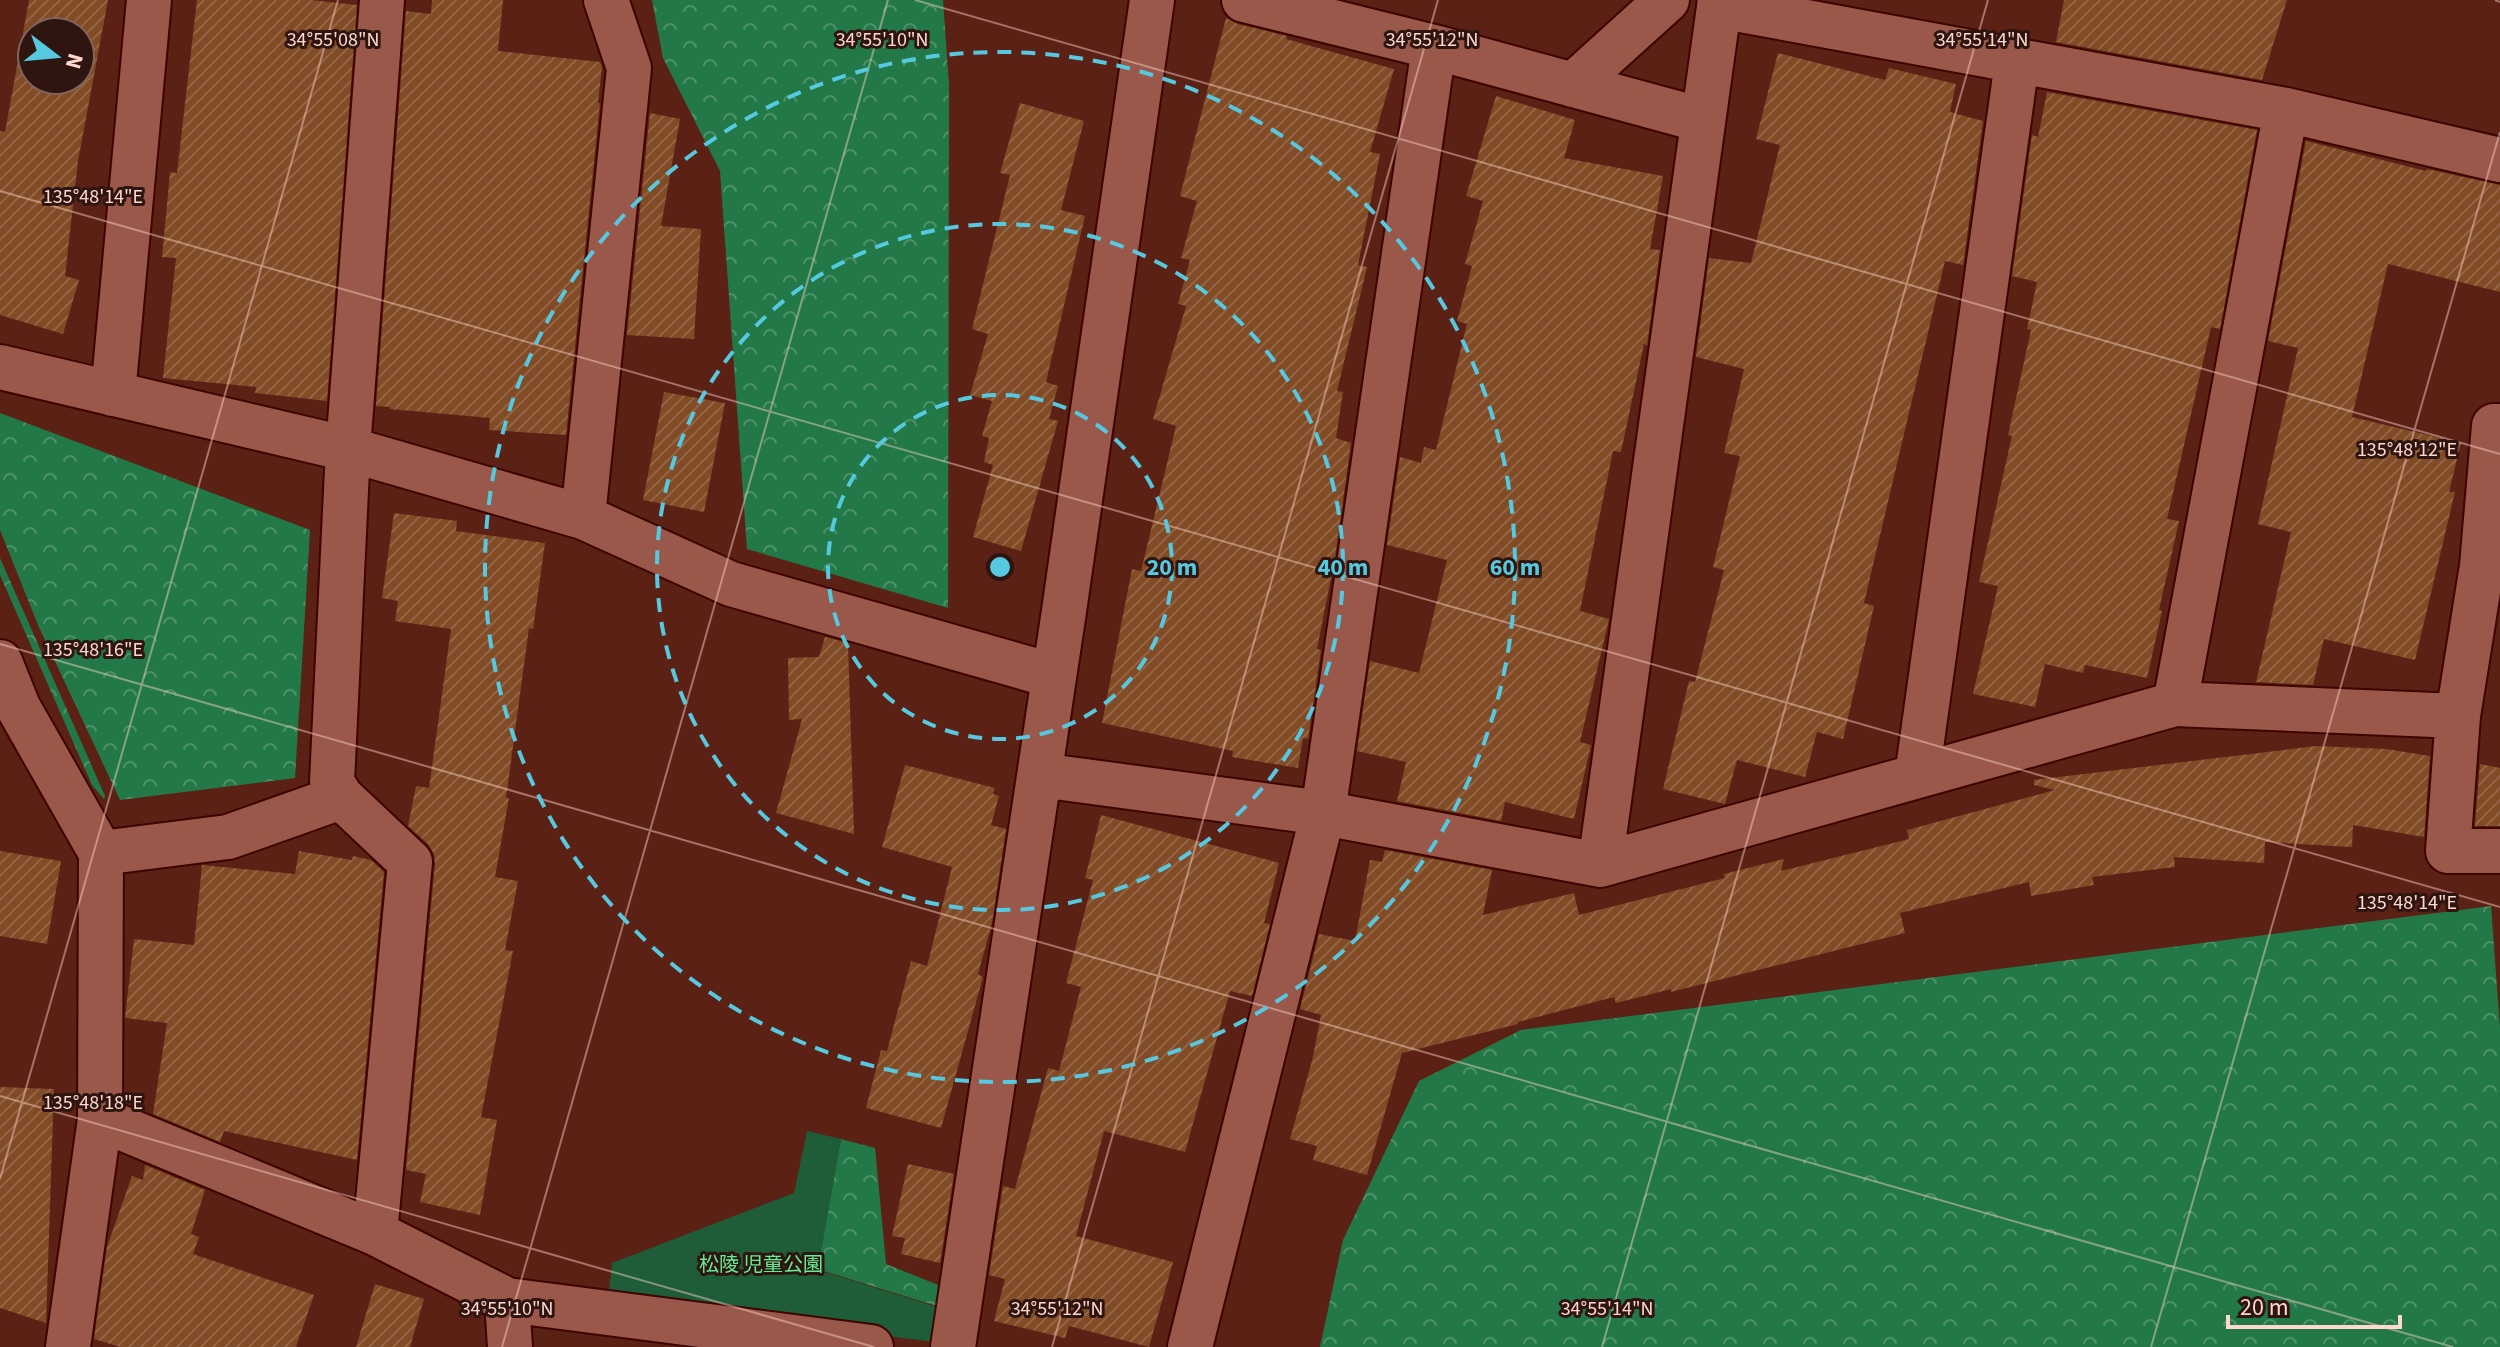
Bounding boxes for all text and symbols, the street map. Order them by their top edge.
north arrow [16,16,96,96]
text: 34°55'08"N [287,26,379,54]
text: 34°55'10"N [836,26,928,54]
text: 34°55'12"N [1386,26,1478,54]
text: 34°55'14"N [1936,26,2028,54]
text: N [57,50,92,73]
text: 135°48'14"E [43,183,143,211]
text: 135°48'12"E [2357,436,2457,464]
text: 20 m [1147,550,1197,585]
text: 40 m [1318,550,1368,585]
text: 60 m [1490,550,1540,585]
centre of rings [986,553,1014,581]
text: 135°48'16"E [43,636,143,664]
text: 135°48'14"E [2357,889,2457,917]
text: 135°48'18"E [43,1089,143,1117]
park label: 松陵 児童公園 [699,1251,823,1279]
scale bar [2228,1279,2400,1329]
text: 20 m [2240,1290,2289,1325]
text: 34°55'10"N [461,1295,553,1323]
text: 34°55'12"N [1011,1295,1103,1323]
text: 34°55'14"N [1561,1295,1653,1323]

